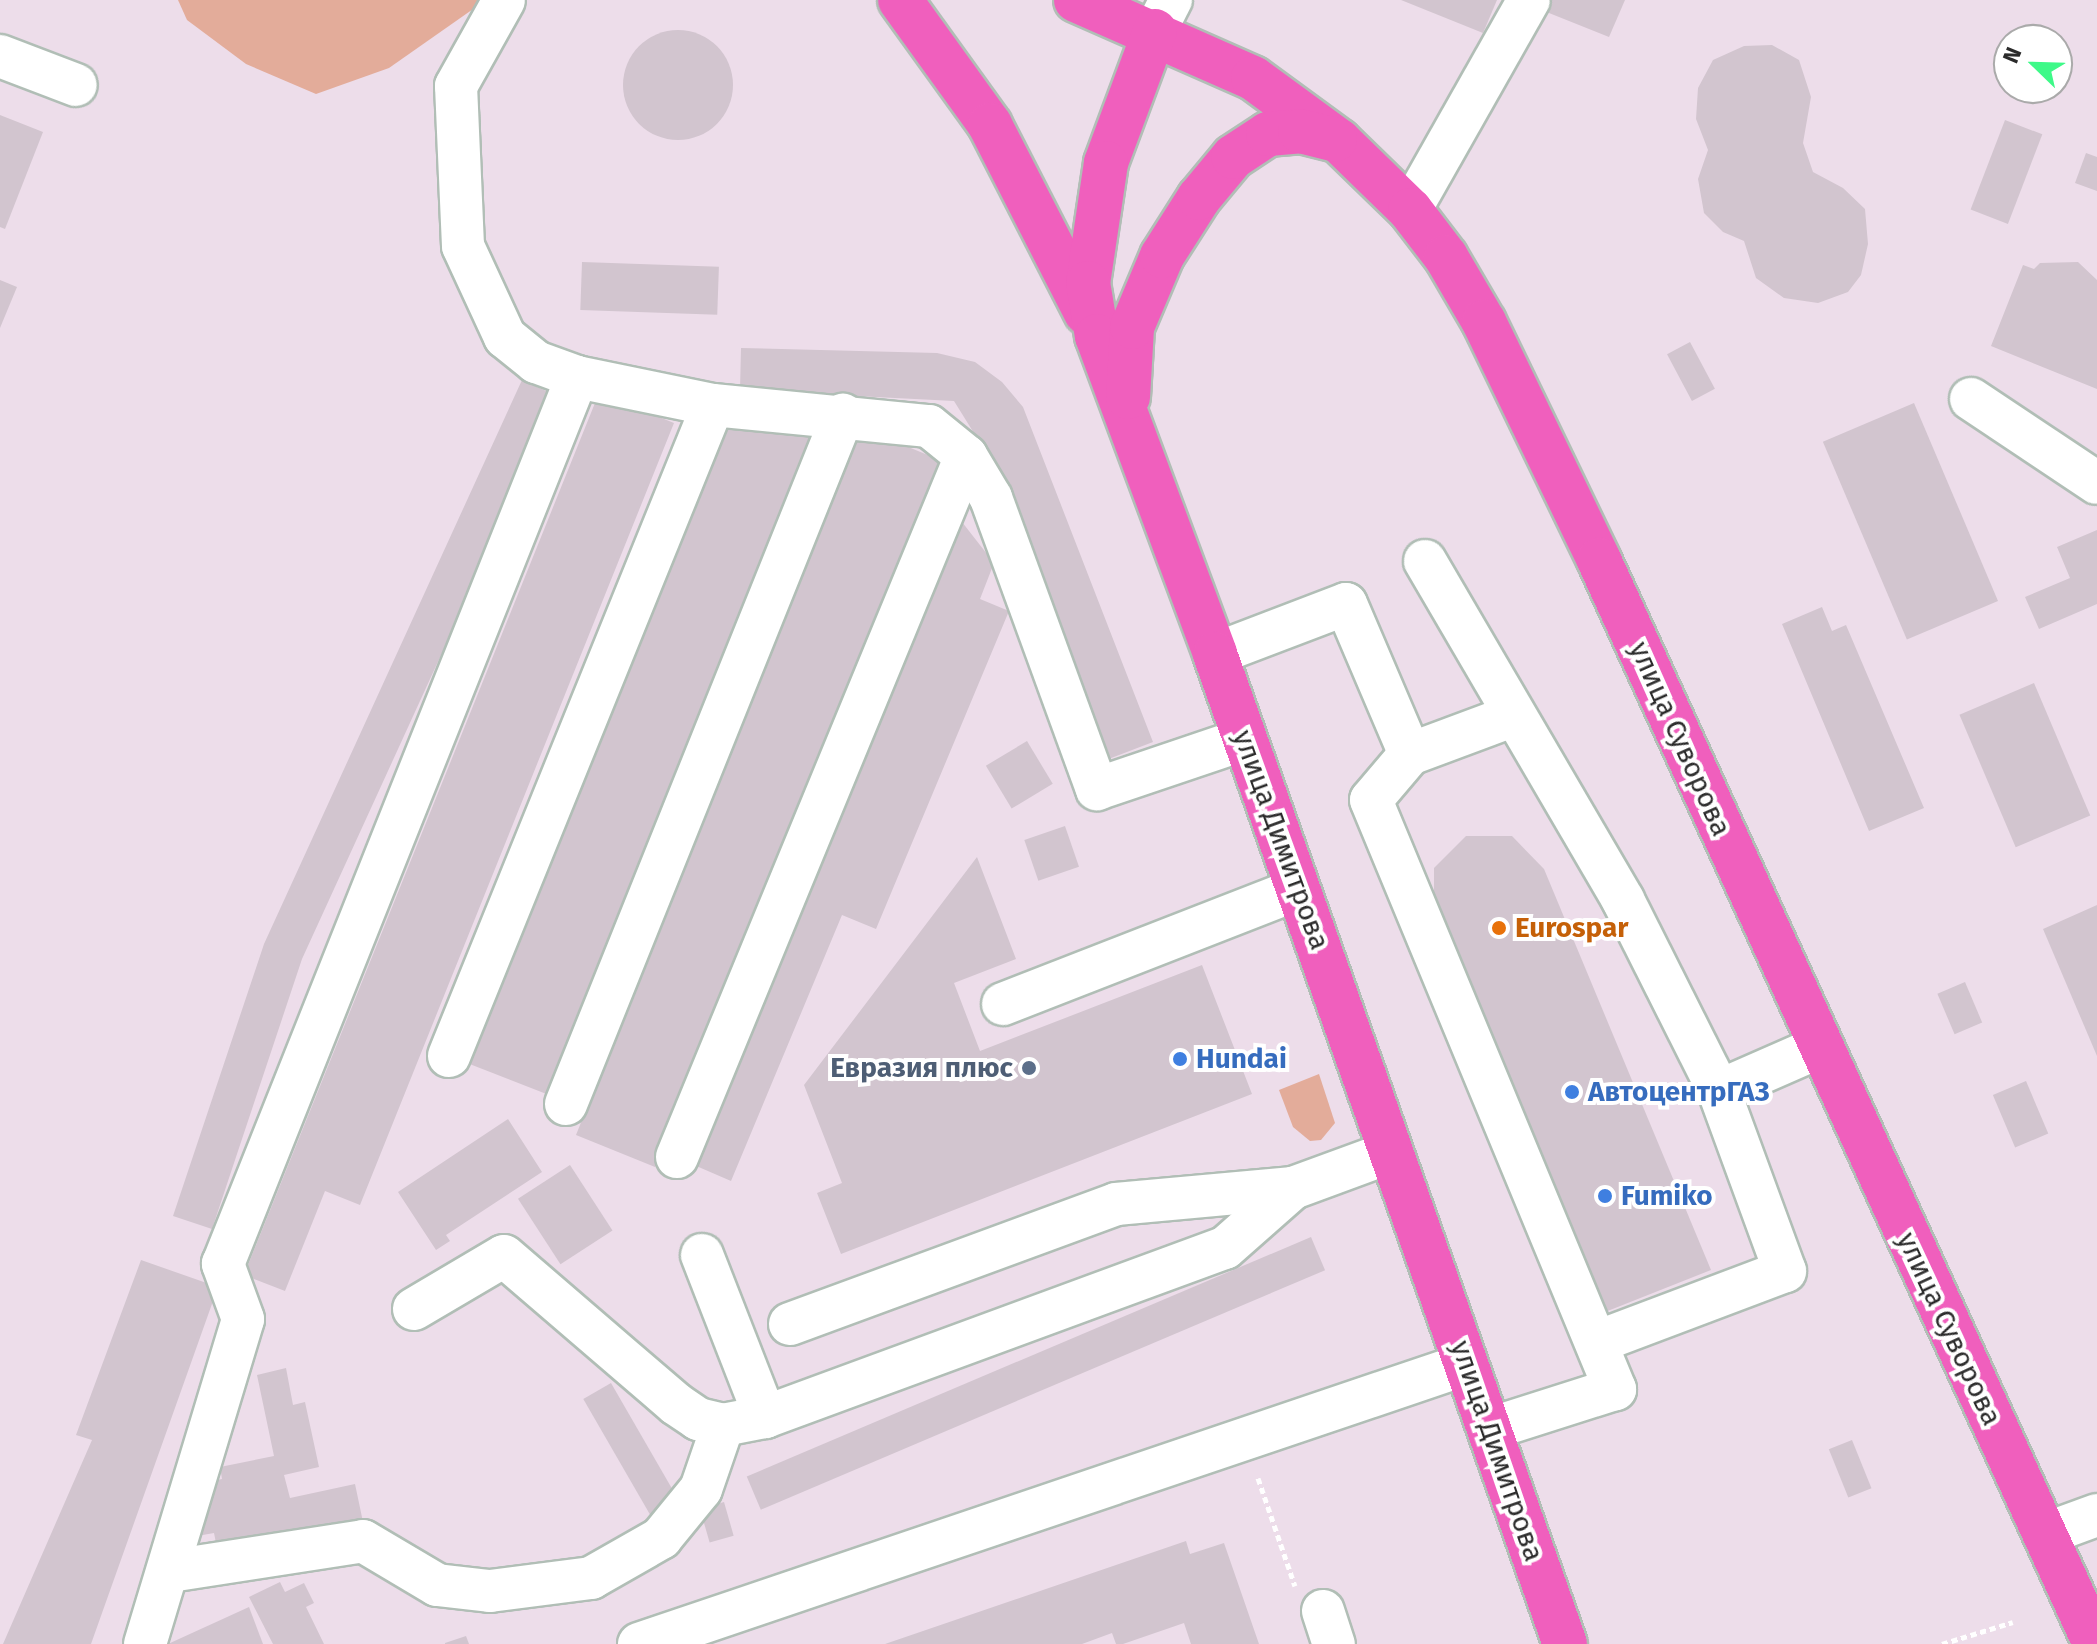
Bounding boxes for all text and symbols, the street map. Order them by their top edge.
north arrow [1993,24,2073,104]
text: N [1997,43,2028,67]
street label: улица Суворова [1622,637,1738,841]
street label: улица Димитрова [1226,726,1336,954]
place label: Eurospar [1515,911,1629,945]
marker: Eurospar [1490,919,1508,937]
place label: Hundai [1196,1042,1287,1076]
marker: Hundai [1171,1050,1189,1068]
place label: Евразия плюс [830,1051,1013,1085]
marker: Евразия плюс [1020,1059,1038,1077]
place label: АвтоцентрГАЗ [1588,1075,1770,1109]
marker: АвтоцентрГАЗ [1563,1083,1581,1101]
place label: Fumiko [1621,1179,1713,1213]
marker: Fumiko [1596,1187,1614,1205]
street label: улица Суворова [1890,1227,2008,1431]
street label: улица Димитрова [1443,1336,1551,1566]

